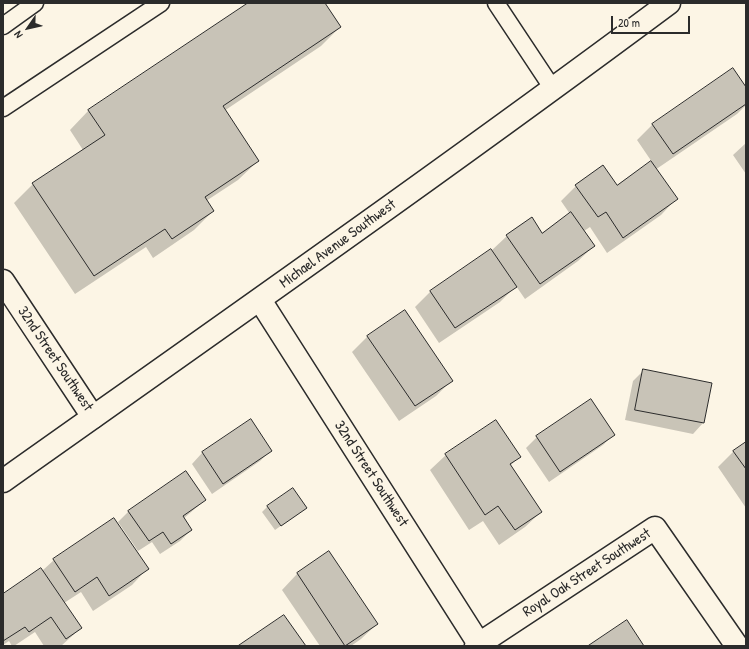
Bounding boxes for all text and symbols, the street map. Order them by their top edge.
north arrow [8,8,48,48]
scale bar [613,8,692,34]
text: 20 m [618,14,640,31]
text: N [11,28,25,41]
street label: Michael Avenue Southwest [276,196,400,292]
street label: 32nd Street Southwest [13,303,97,415]
street label: 32nd Street Southwest [330,418,412,530]
street label: Royal Oak Street Southwest [520,525,654,621]

